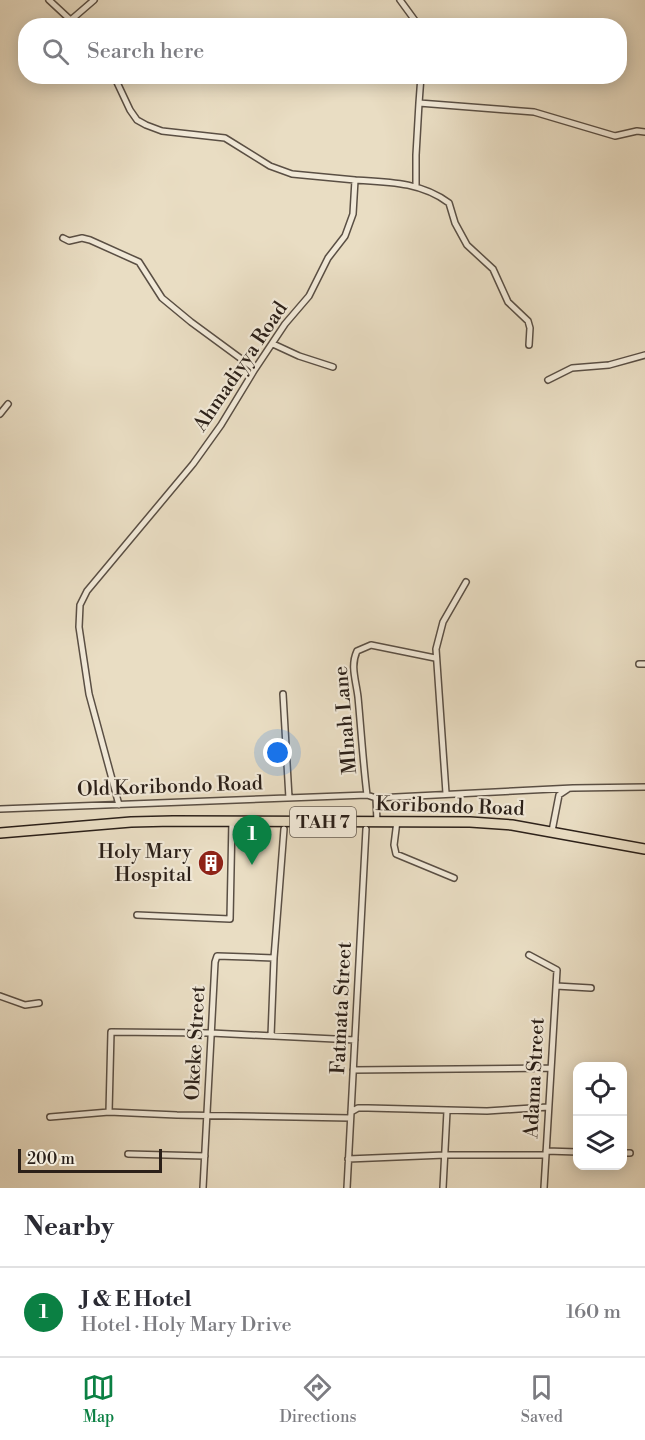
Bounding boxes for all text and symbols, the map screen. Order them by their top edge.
search box [18,18,627,84]
icon: search [39,35,72,68]
text: Search here [87,38,204,65]
street label: Ahmadiyya Road [188,297,294,438]
street label: MInah Lane [329,665,363,775]
your location [263,738,292,767]
street label: Old Koribondo Road [77,771,264,803]
street label: Koribondo Road [375,792,526,822]
road number: TAH 7 [290,807,356,837]
pin: 1 [232,816,272,865]
place label: Holy Mary Hospital [98,840,192,888]
building icon: Holy Mary Hospital [196,848,226,878]
street label: Fatmata Street [326,941,358,1075]
street label: Okeke Street [181,985,211,1101]
street label: Adama Street [519,1017,551,1140]
map controls [573,1062,627,1170]
button: locate [573,1062,627,1116]
button: layers [573,1116,627,1170]
scale bar [18,1146,162,1174]
text: 200 m [27,1149,75,1169]
text: Nearby [24,1211,114,1243]
text: J & E Hotel [81,1286,192,1313]
text: 1 [39,1300,48,1325]
text: 160 m [566,1300,621,1325]
text: Hotel · Holy Mary Drive [81,1313,292,1338]
tab: Map [82,1371,115,1427]
tab: Directions [279,1371,357,1427]
tab: Saved [521,1371,563,1427]

